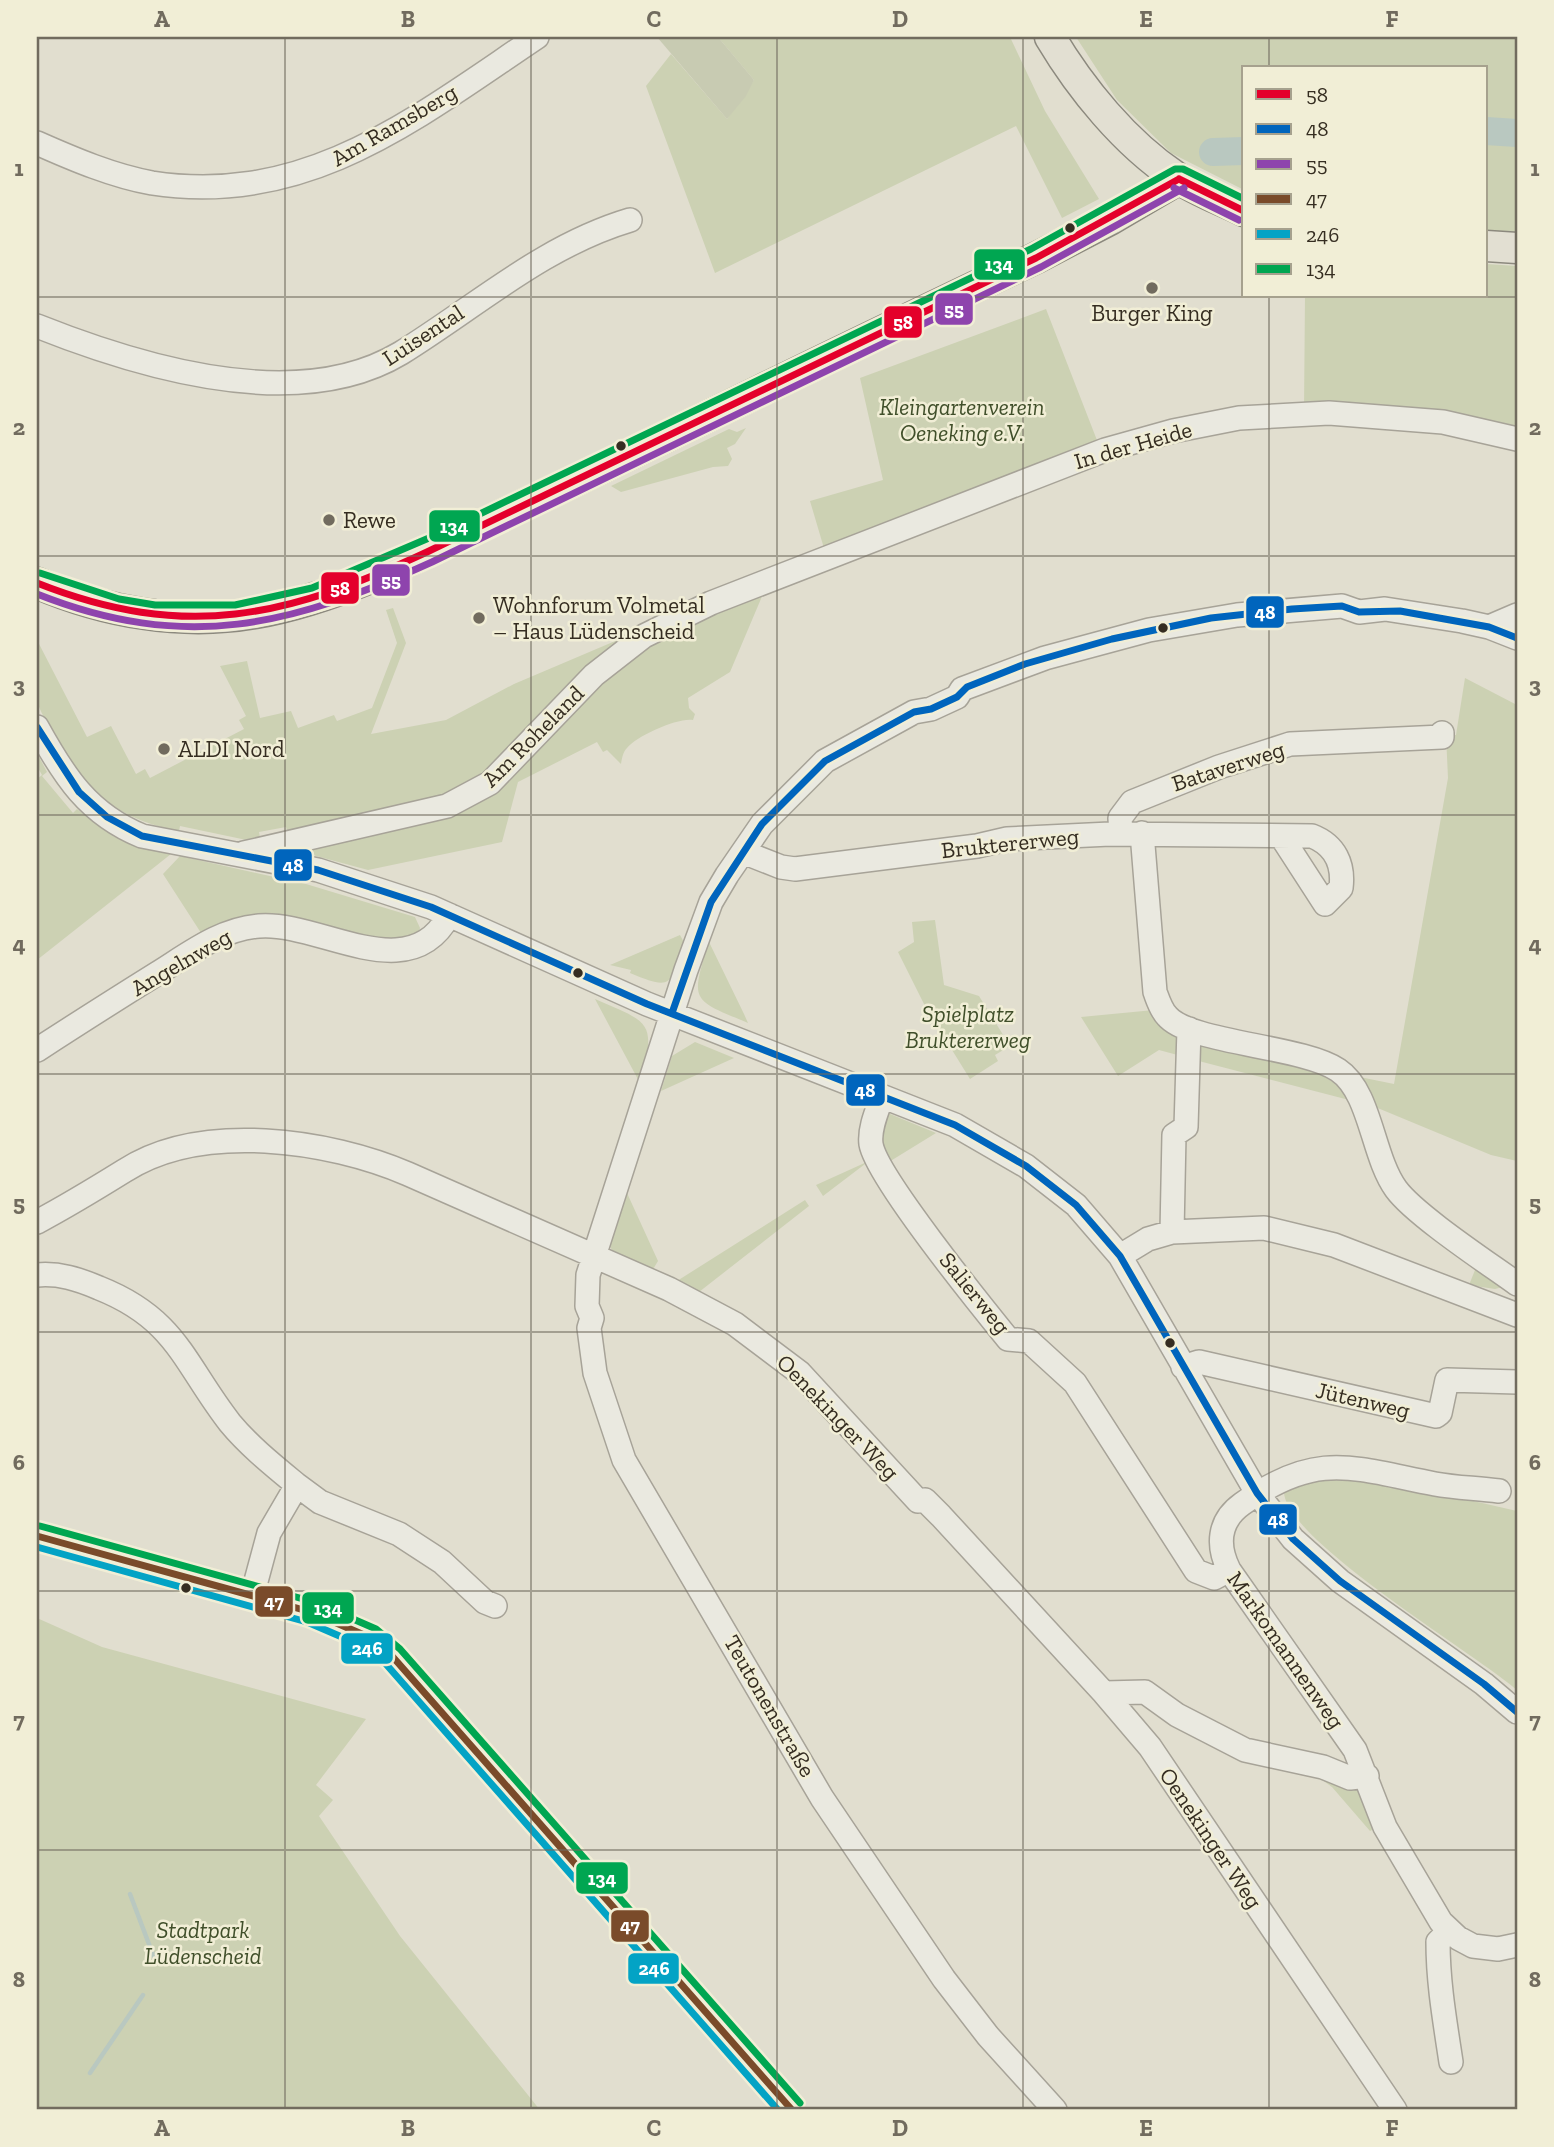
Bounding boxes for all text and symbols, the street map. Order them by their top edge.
text: A [154,5,170,33]
text: B [401,5,415,33]
text: C [647,5,661,33]
text: D [892,5,908,33]
text: E [1139,5,1153,33]
text: F [1385,5,1399,33]
legend [1242,66,1488,298]
street label: Am Ramsberg [326,78,462,172]
text: 58 [1306,82,1328,107]
text: 48 [1306,116,1329,141]
text: 55 [1306,152,1328,177]
text: 1 [14,154,24,182]
text: 1 [1530,154,1540,182]
text: 47 [1306,186,1327,211]
unlabelled marker [1063,221,1077,235]
text: 246 [1306,222,1339,247]
line badge: 134 [973,248,1026,281]
text: 134 [985,253,1013,276]
text: 134 [1306,256,1336,281]
marker: Burger King [1144,280,1160,296]
line badge: 55 [934,292,974,326]
street label: Luisental [377,298,469,372]
text: 55 [944,298,964,321]
place label: Burger King [1091,299,1213,327]
line badge: 58 [883,305,923,339]
text: 58 [893,311,913,334]
park label: Kleingartenverein Oeneking e.V. [879,393,1045,447]
text: 2 [13,413,25,441]
text: 2 [1529,413,1541,441]
street label: In der Heide [1071,415,1195,475]
unlabelled marker [614,439,628,453]
place label: Rewe [343,506,396,534]
line badge: 134 [428,509,481,543]
marker: Rewe [321,512,337,528]
text: 134 [440,515,468,538]
line badge: 55 [371,563,411,597]
text: 55 [381,569,401,592]
line badge: 58 [320,571,360,605]
text: 58 [330,577,350,600]
place label: Wohnforum Volmetal – Haus Lüdenscheid [493,591,705,645]
line badge: 48 [1245,595,1285,629]
text: 48 [1254,601,1276,624]
marker: Wohnforum Volmetal – Haus Lüdenscheid [471,610,487,626]
unlabelled marker [1156,621,1170,635]
text: 3 [13,671,25,699]
text: 3 [1529,671,1541,699]
street label: Am Roheland [476,679,590,793]
place label: ALDI Nord [178,735,285,763]
street label: Bataverweg [1168,735,1288,797]
marker: ALDI Nord [156,741,172,757]
street label: Bruktererweg [940,822,1081,864]
line badge: 48 [273,848,313,882]
text: 48 [282,854,304,877]
street label: Angelnweg [126,922,236,1002]
text: 4 [12,930,26,958]
text: 4 [1528,930,1542,958]
unlabelled marker [571,966,585,980]
park label: Spielplatz Bruktererweg [905,1000,1031,1054]
line badge: 48 [845,1073,886,1107]
text: 48 [854,1079,876,1102]
text: 5 [13,1189,25,1217]
text: 5 [1529,1189,1541,1217]
street label: Salierweg [934,1246,1017,1340]
unlabelled marker [1163,1336,1177,1350]
street label: Oenekinger Weg [771,1348,905,1486]
street label: Jütenweg [1313,1376,1413,1425]
text: 6 [13,1448,25,1476]
text: 6 [1529,1448,1541,1476]
line badge: 48 [1258,1503,1298,1536]
text: 48 [1267,1508,1289,1531]
street label: Markomannenweg [1221,1566,1351,1734]
unlabelled marker [179,1581,193,1595]
line badge: 47 [254,1585,294,1618]
text: 47 [264,1590,285,1613]
line badge: 134 [301,1591,355,1625]
text: 134 [314,1597,342,1620]
street label: Teutonenstraße [718,1630,822,1782]
line badge: 246 [340,1632,394,1665]
text: 246 [351,1637,383,1660]
text: 7 [13,1706,25,1734]
text: 7 [1529,1706,1541,1734]
street label: Oenekinger Weg [1153,1762,1269,1914]
line badge: 134 [575,1861,629,1895]
text: 134 [588,1867,616,1890]
line badge: 47 [610,1909,650,1943]
text: 47 [620,1914,641,1937]
park label: Stadtpark Lüdenscheid [145,1916,262,1970]
line badge: 246 [627,1952,680,1985]
text: 246 [638,1957,670,1980]
text: 8 [13,1965,25,1993]
text: 8 [1529,1965,1541,1993]
text: A [154,2114,170,2142]
text: B [401,2114,415,2142]
text: C [647,2114,661,2142]
text: D [892,2114,908,2142]
text: E [1139,2114,1153,2142]
text: F [1385,2114,1399,2142]

